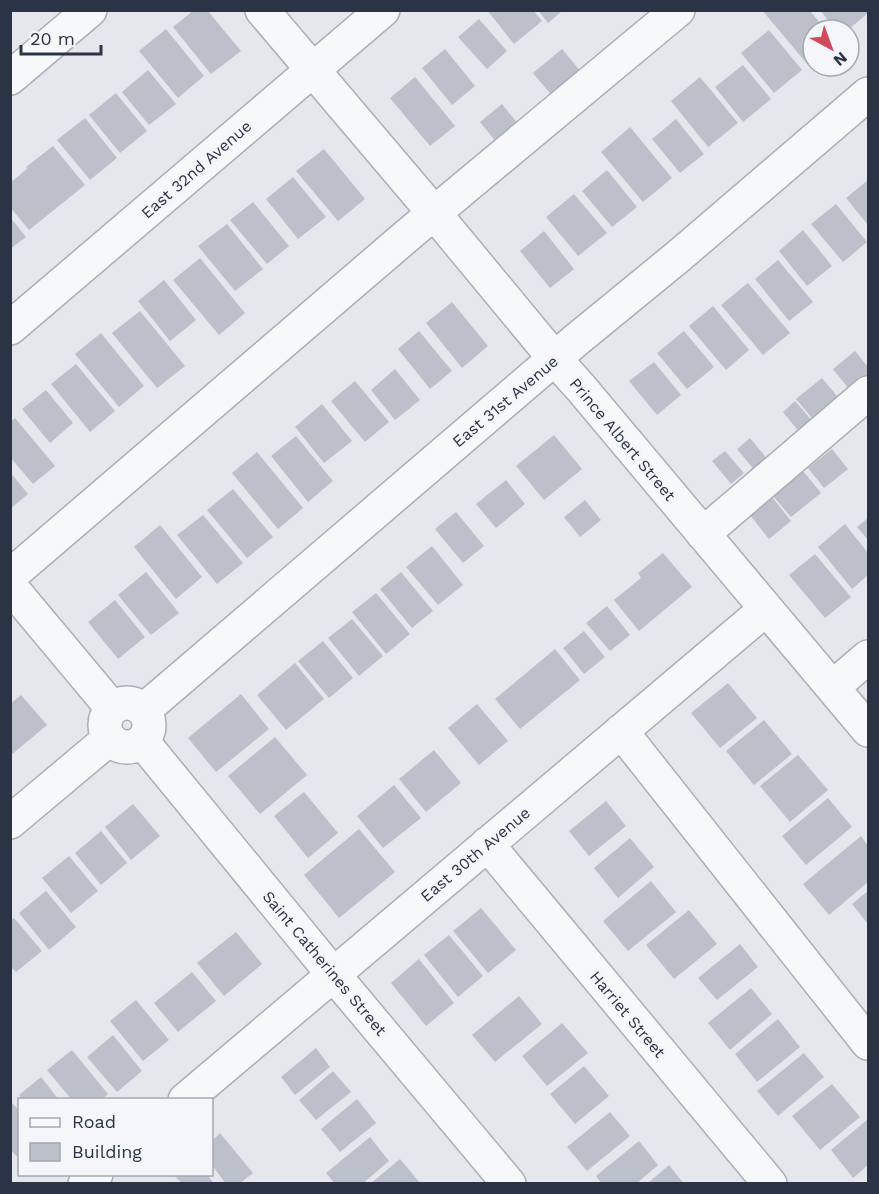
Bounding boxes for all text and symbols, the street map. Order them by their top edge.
scale bar [21,18,100,56]
north arrow [801,18,861,78]
text: 20 m [30,28,75,49]
text: N [830,48,851,70]
street label: East 32nd Avenue [137,116,255,222]
street label: East 31st Avenue [449,352,562,451]
street label: Prince Albert Street [566,374,680,505]
street label: East 30th Avenue [417,803,534,906]
street label: Saint Catherines Street [259,887,391,1040]
street label: Harriet Street [586,967,670,1062]
legend [18,1098,213,1176]
text: Road [72,1111,116,1132]
text: Building [72,1141,142,1162]

